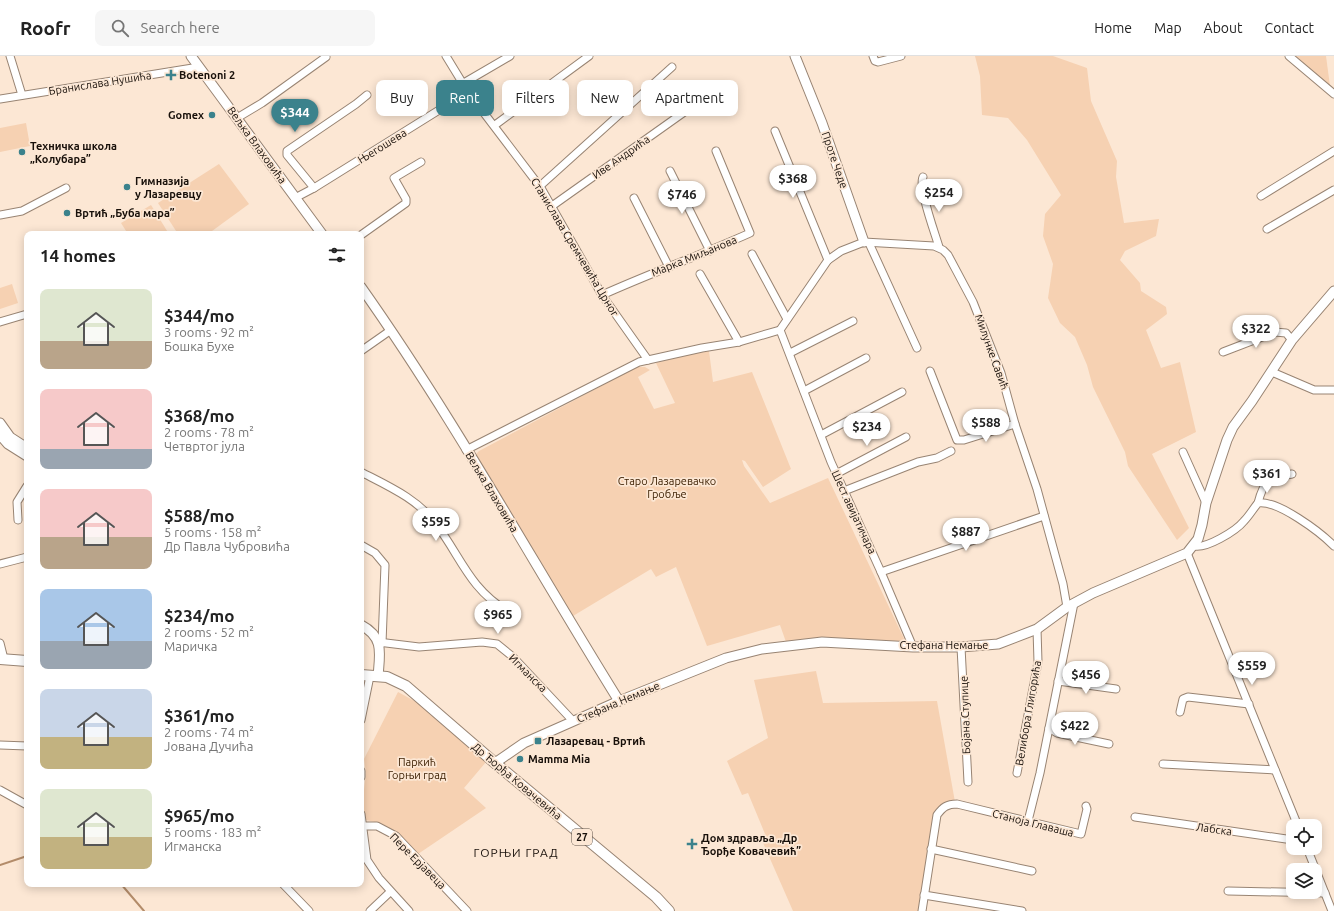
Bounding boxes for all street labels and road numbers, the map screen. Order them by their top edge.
street label: Бранислава Нушића [48,69,152,97]
street label: Вељка Влаховића [225,104,289,186]
street label: Његошева [355,126,409,166]
street label: Проте Чеде [820,130,850,190]
street label: Иве Андрића [590,133,652,181]
street label: Станислава Сремчевића Црног [529,176,621,319]
street label: Марка Миљанова [649,233,739,279]
street label: Милунке Савић [973,313,1011,391]
street label: Вељка Влаховића [463,450,521,534]
street label: Шест авијатичара [829,468,879,556]
street label: Стефана Немање [900,639,988,651]
street label: Игманска [507,652,549,694]
street label: Велибора Глигорића [1013,659,1043,767]
street label: Бојана Ступице [958,676,972,754]
street label: Стефана Немање [575,679,661,725]
street label: Др Ђорђа Ковачевића [470,740,564,822]
street label: Станоја Главаша [991,807,1075,839]
street label: Лабска [1195,821,1233,837]
road number: 27 [572,829,592,845]
street label: Пере Ерјавеца [388,831,448,891]

